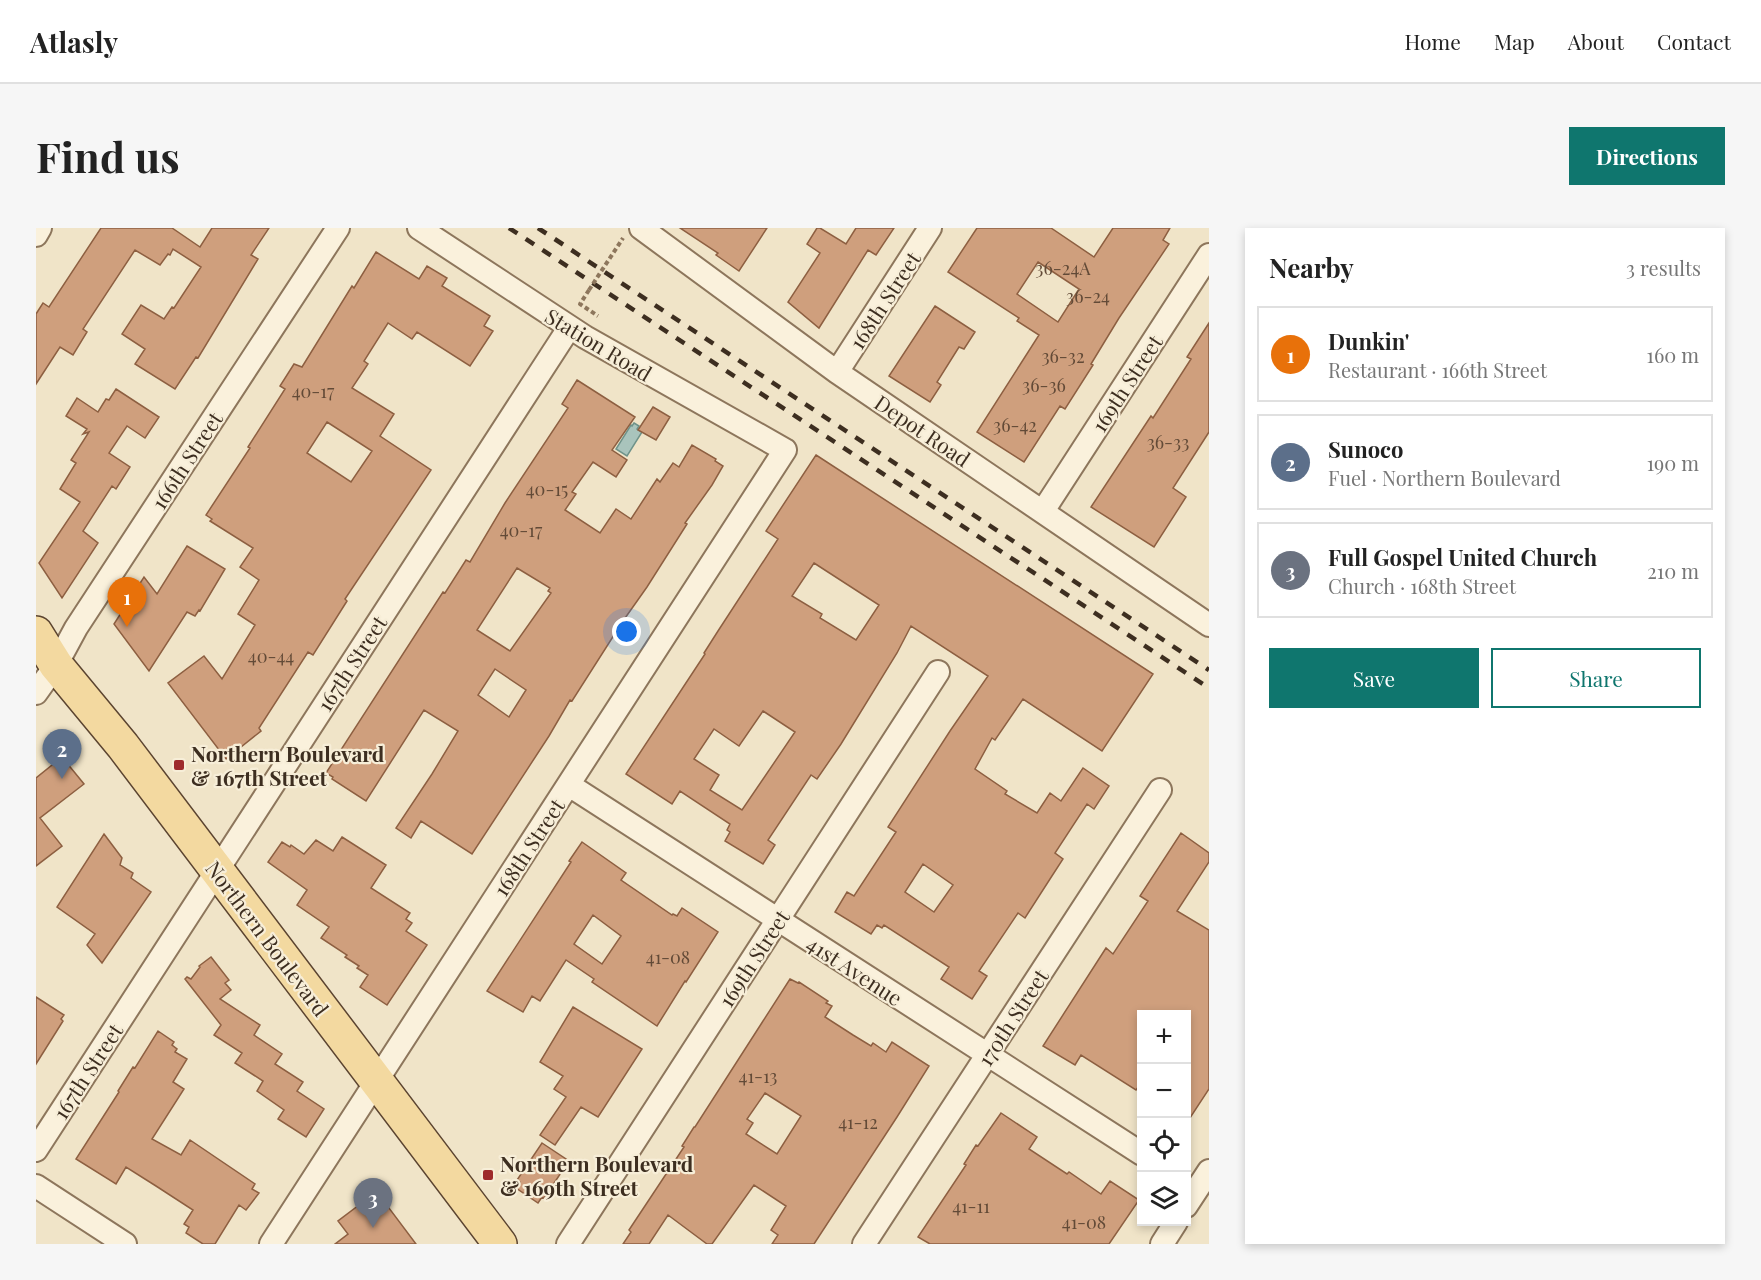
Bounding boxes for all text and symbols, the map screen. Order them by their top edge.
text: Atlasly [30,23,118,60]
text: Home [1405,27,1461,55]
text: Map [1494,27,1535,55]
text: About [1568,27,1624,55]
text: Contact [1657,27,1731,55]
button: Directions [1569,127,1725,185]
text: Find us [36,128,180,184]
street label: 168th Street [842,245,926,354]
text: Nearby [1269,250,1354,285]
text: 3 results [1626,254,1701,281]
house number: 36-24A [1035,256,1091,280]
house number: 36-24 [1066,284,1110,308]
street label: Station Road [540,301,658,387]
text: Dunkin' [1328,326,1409,356]
street label: 169th Street [1084,328,1168,437]
text: 1 [1287,341,1294,368]
text: 160 m [1647,341,1699,368]
house number: 36-32 [1041,344,1085,368]
text: Restaurant · 166th Street [1328,356,1547,383]
house number: 36-36 [1022,373,1066,397]
house number: 40-17 [292,379,335,403]
street label: Depot Road [870,388,976,472]
street label: 166th Street [144,405,228,514]
house number: 36-42 [993,413,1037,437]
house number: 36-33 [1147,430,1189,454]
text: Sunoco [1328,434,1403,464]
text: 2 [1285,449,1296,476]
text: 190 m [1647,449,1699,476]
text: Fuel · Northern Boulevard [1328,464,1561,491]
house number: 40-15 [526,477,568,501]
house number: 40-17 [500,518,543,542]
text: Full Gospel United Church [1328,542,1597,572]
text: 3 [1286,557,1295,584]
text: 210 m [1647,557,1699,584]
text: Church · 168th Street [1328,572,1516,599]
pin: 1 [108,578,146,627]
street label: 167th Street [310,609,393,716]
your location [612,617,641,646]
house number: 40-44 [248,644,294,668]
button: Save [1269,648,1479,708]
button: Share [1491,648,1701,708]
pin: 2 [42,730,82,779]
place label: Northern Boulevard & 167th Street [191,739,385,791]
marker: Northern Boulevard & 167th Street [172,758,186,772]
street label: 168th Street [486,792,570,901]
street label: Northern Boulevard [200,855,336,1021]
street label: 169th Street [711,903,795,1012]
street label: 41st Avenue [802,929,908,1011]
house number: 41-08 [646,945,690,969]
street label: 170th Street [970,963,1054,1071]
map controls [1137,1010,1191,1226]
button: + [1137,1010,1191,1064]
street label: 167th Street [46,1017,129,1124]
house number: 41-13 [739,1064,777,1088]
button: − [1137,1064,1191,1118]
house number: 41-12 [838,1110,878,1134]
button: locate [1137,1118,1191,1172]
place label: Northern Boulevard & 169th Street [500,1149,694,1201]
marker: Northern Boulevard & 169th Street [481,1168,495,1182]
button: layers [1137,1172,1191,1226]
pin: 3 [354,1178,392,1228]
house number: 41-11 [952,1194,990,1218]
house number: 41-08 [1062,1210,1106,1234]

